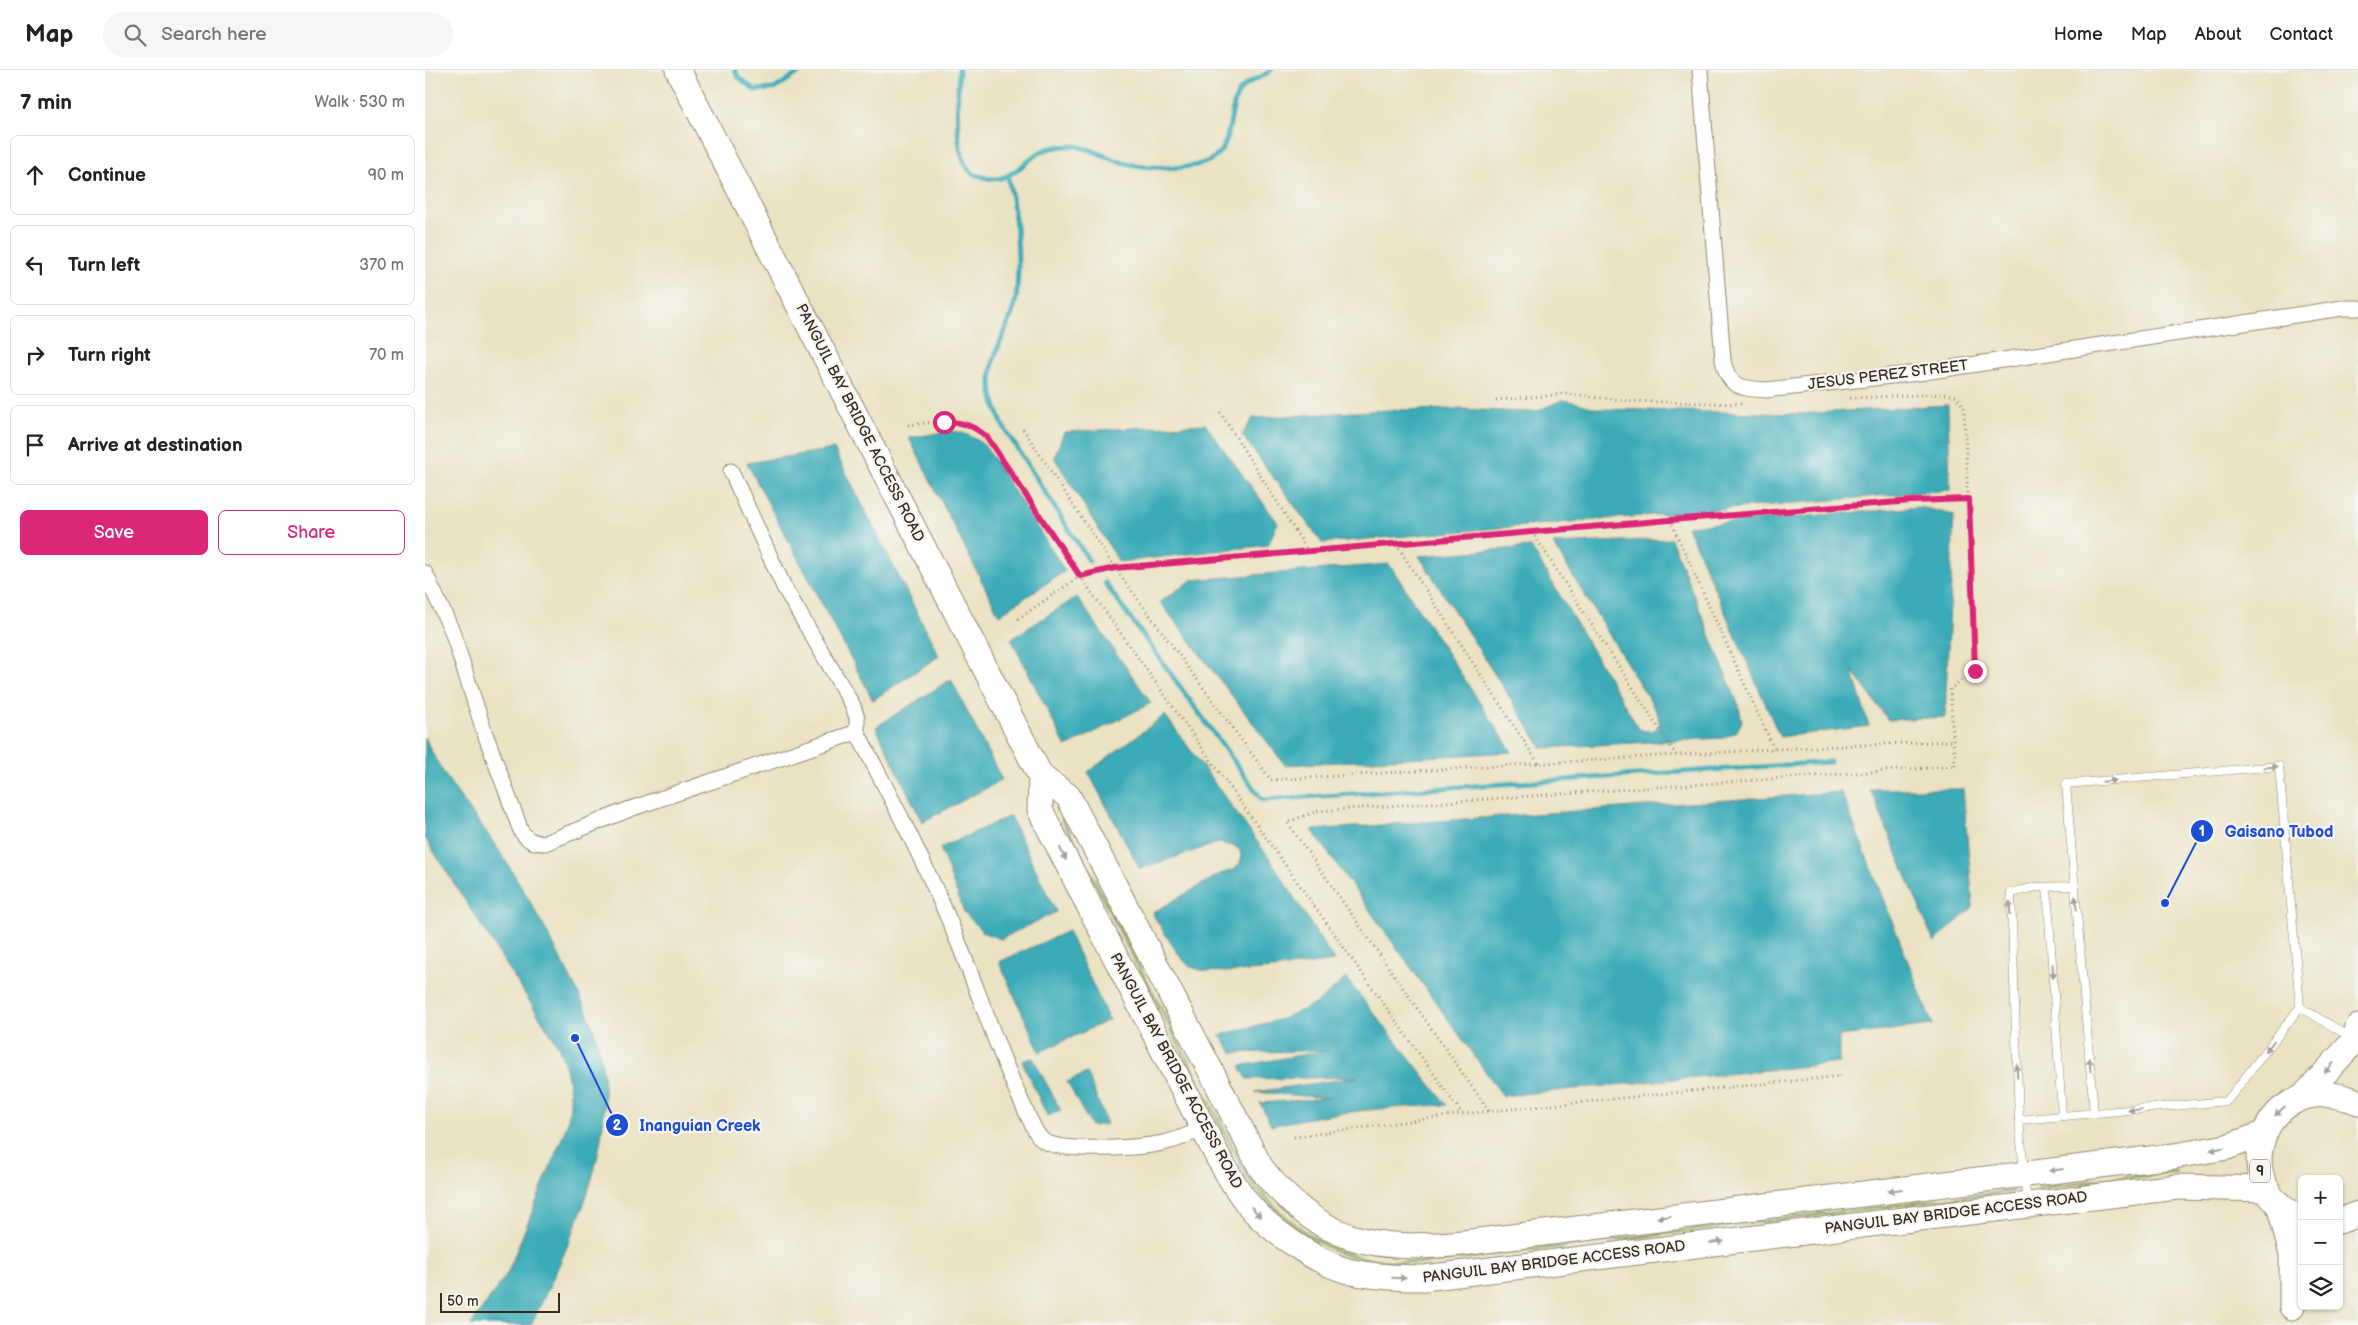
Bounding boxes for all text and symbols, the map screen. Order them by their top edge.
search box [103,12,453,57]
text: Map [25,20,73,49]
icon: search [121,21,149,49]
text: Search here [161,23,267,46]
text: Home [2054,24,2103,45]
text: Map [2131,24,2167,45]
text: About [2195,24,2242,45]
text: Contact [2270,24,2333,45]
text: 7 min [20,90,72,115]
text: Walk · 530 m [314,93,405,112]
icon: ahead [21,161,49,189]
text: Continue [68,164,146,187]
text: 90 m [368,166,404,185]
icon: left [21,251,49,279]
text: Turn left [68,254,140,277]
text: 370 m [359,256,404,275]
street label: PANGUIL BAY BRIDGE ACCESS ROAD [791,301,929,545]
icon: right [21,341,49,369]
text: Turn right [68,344,151,367]
text: 70 m [369,346,404,365]
street label: JESUS PEREZ STREET [1807,356,1969,394]
route start [933,411,956,434]
icon: arrive [21,431,49,459]
text: Arrive at destination [68,434,243,457]
button: Save [20,510,208,555]
button: Share [218,510,405,555]
route end [1964,660,1987,683]
one-way arrow [2263,763,2279,771]
one-way arrow [2101,776,2117,784]
callout: Gaisano Tubod [2190,815,2344,846]
text: 1 [2199,822,2205,841]
text: Gaisano Tubod [2225,823,2333,842]
one-way arrow [1059,846,1067,861]
one-way arrow [2072,895,2080,911]
one-way arrow [2006,900,2014,916]
street label: PANGUIL BAY BRIDGE ACCESS ROAD [1105,950,1247,1192]
one-way arrow [2049,963,2057,979]
one-way arrow [2264,1039,2275,1052]
one-way arrow [2086,1057,2094,1073]
one-way arrow [2323,1061,2335,1073]
one-way arrow [2012,1063,2020,1079]
one-way arrow [2274,1105,2286,1117]
one-way arrow [2126,1106,2142,1114]
callout: Inanguian Creek [604,1110,770,1141]
text: 2 [613,1116,622,1135]
text: Inanguian Creek [639,1117,761,1136]
one-way arrow [2210,1145,2225,1153]
road number: 9 [2250,1160,2270,1182]
one-way arrow [2048,1166,2064,1174]
map controls [2298,1175,2343,1310]
button: + [2298,1175,2343,1220]
one-way arrow [1887,1186,1903,1194]
street label: PANGUIL BAY BRIDGE ACCESS ROAD [1823,1187,2089,1239]
one-way arrow [1250,1205,1262,1217]
one-way arrow [1656,1213,1672,1221]
button: − [2298,1220,2343,1265]
street label: PANGUIL BAY BRIDGE ACCESS ROAD [1421,1236,1687,1288]
one-way arrow [1709,1238,1725,1246]
button: layers [2298,1265,2343,1310]
one-way arrow [1392,1274,1408,1282]
scale bar [440,1290,560,1313]
text: 50 m [447,1293,479,1310]

